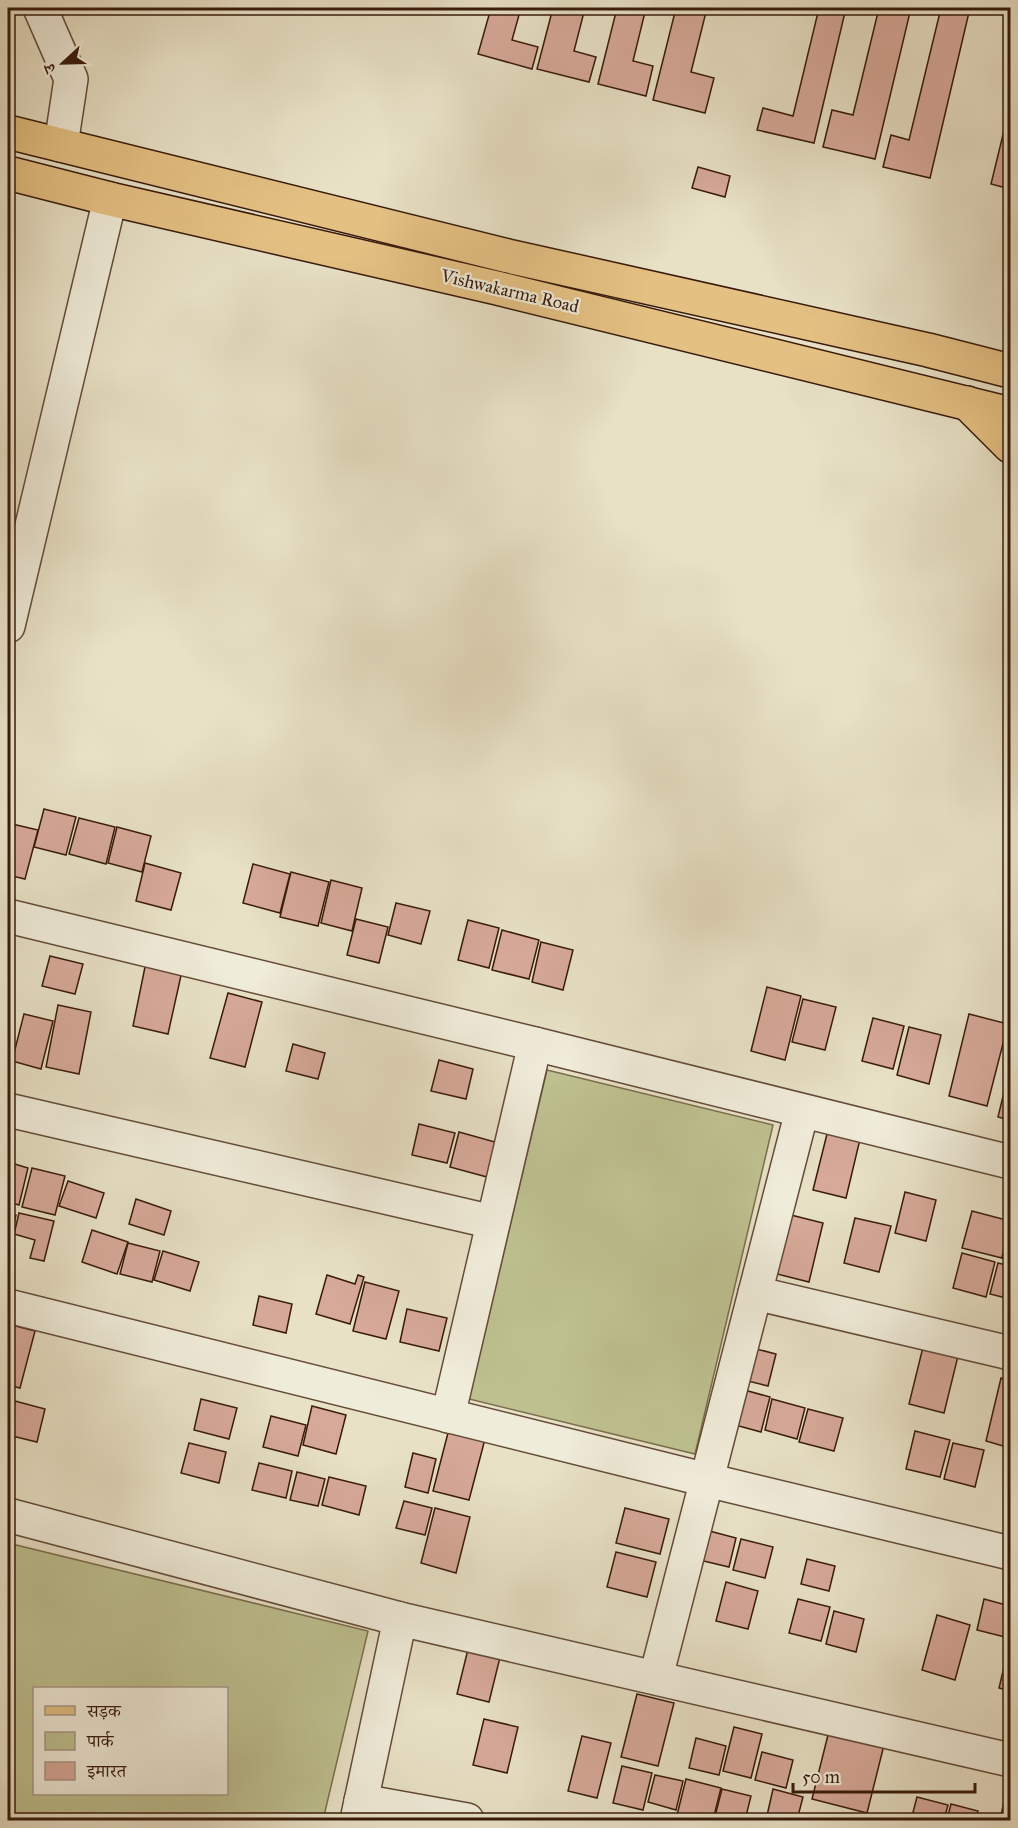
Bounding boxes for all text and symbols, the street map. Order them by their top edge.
north arrow [33,33,93,93]
text: उ [39,59,60,77]
street label: Vishwakarma Road [438,264,581,318]
legend [33,1687,228,1795]
text: सड़क [86,1700,122,1722]
text: पार्क [86,1730,115,1752]
scale bar [793,1756,974,1794]
text: इमारत [86,1760,127,1782]
text: 50 m [802,1766,840,1788]

